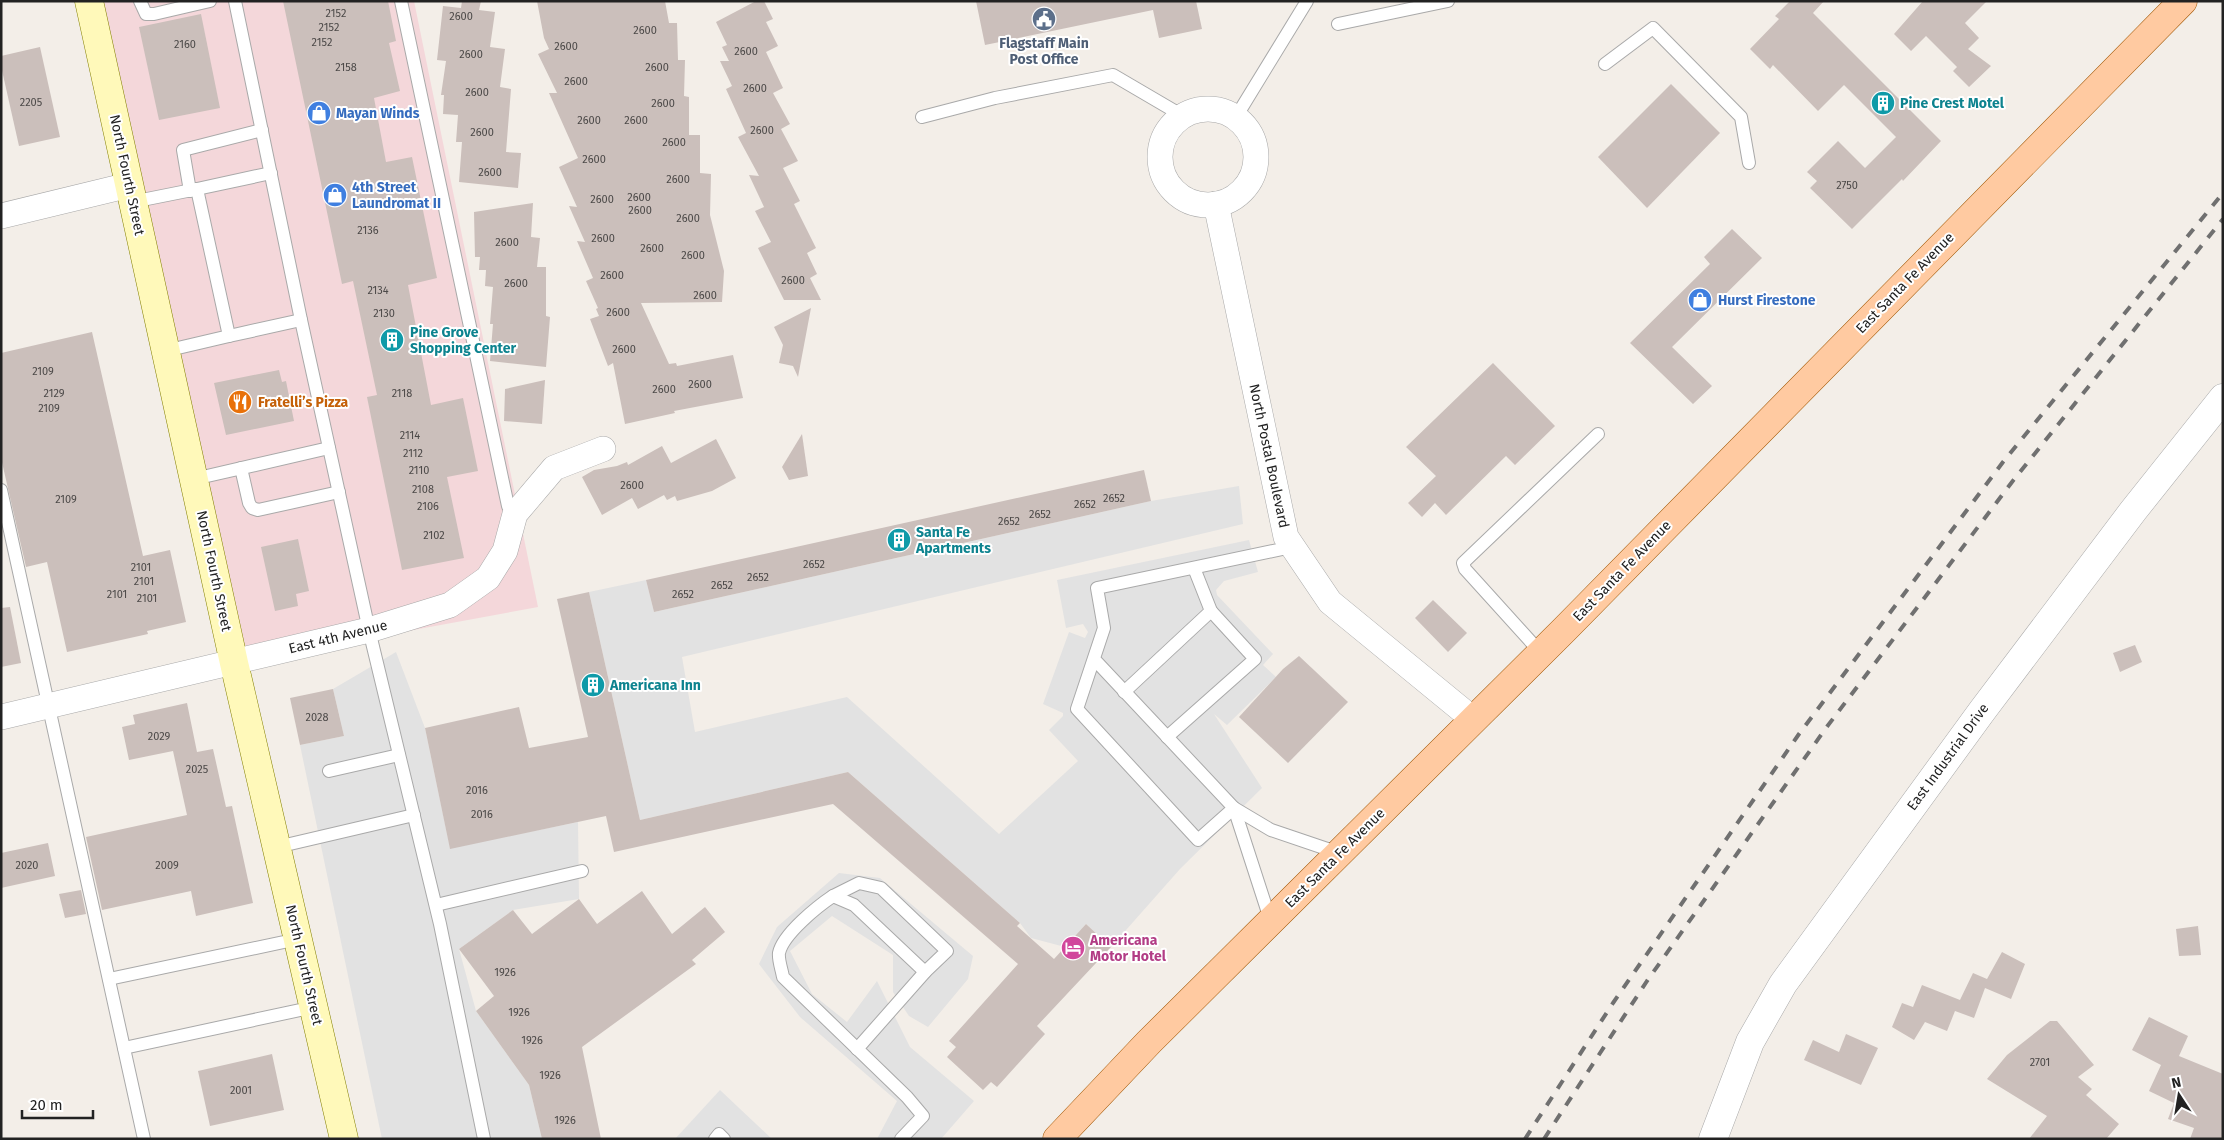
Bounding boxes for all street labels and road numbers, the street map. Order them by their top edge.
street label: North Fourth Street [106,113,148,238]
street label: East Santa Fe Avenue [1852,229,1958,337]
street label: North Postal Boulevard [1245,382,1293,530]
street label: North Fourth Street [193,509,235,634]
street label: East Santa Fe Avenue [1569,517,1675,625]
street label: East 4th Avenue [287,617,389,657]
street label: East Industrial Drive [1904,700,1992,814]
street label: East Santa Fe Avenue [1282,805,1388,911]
street label: North Fourth Street [282,903,326,1028]

